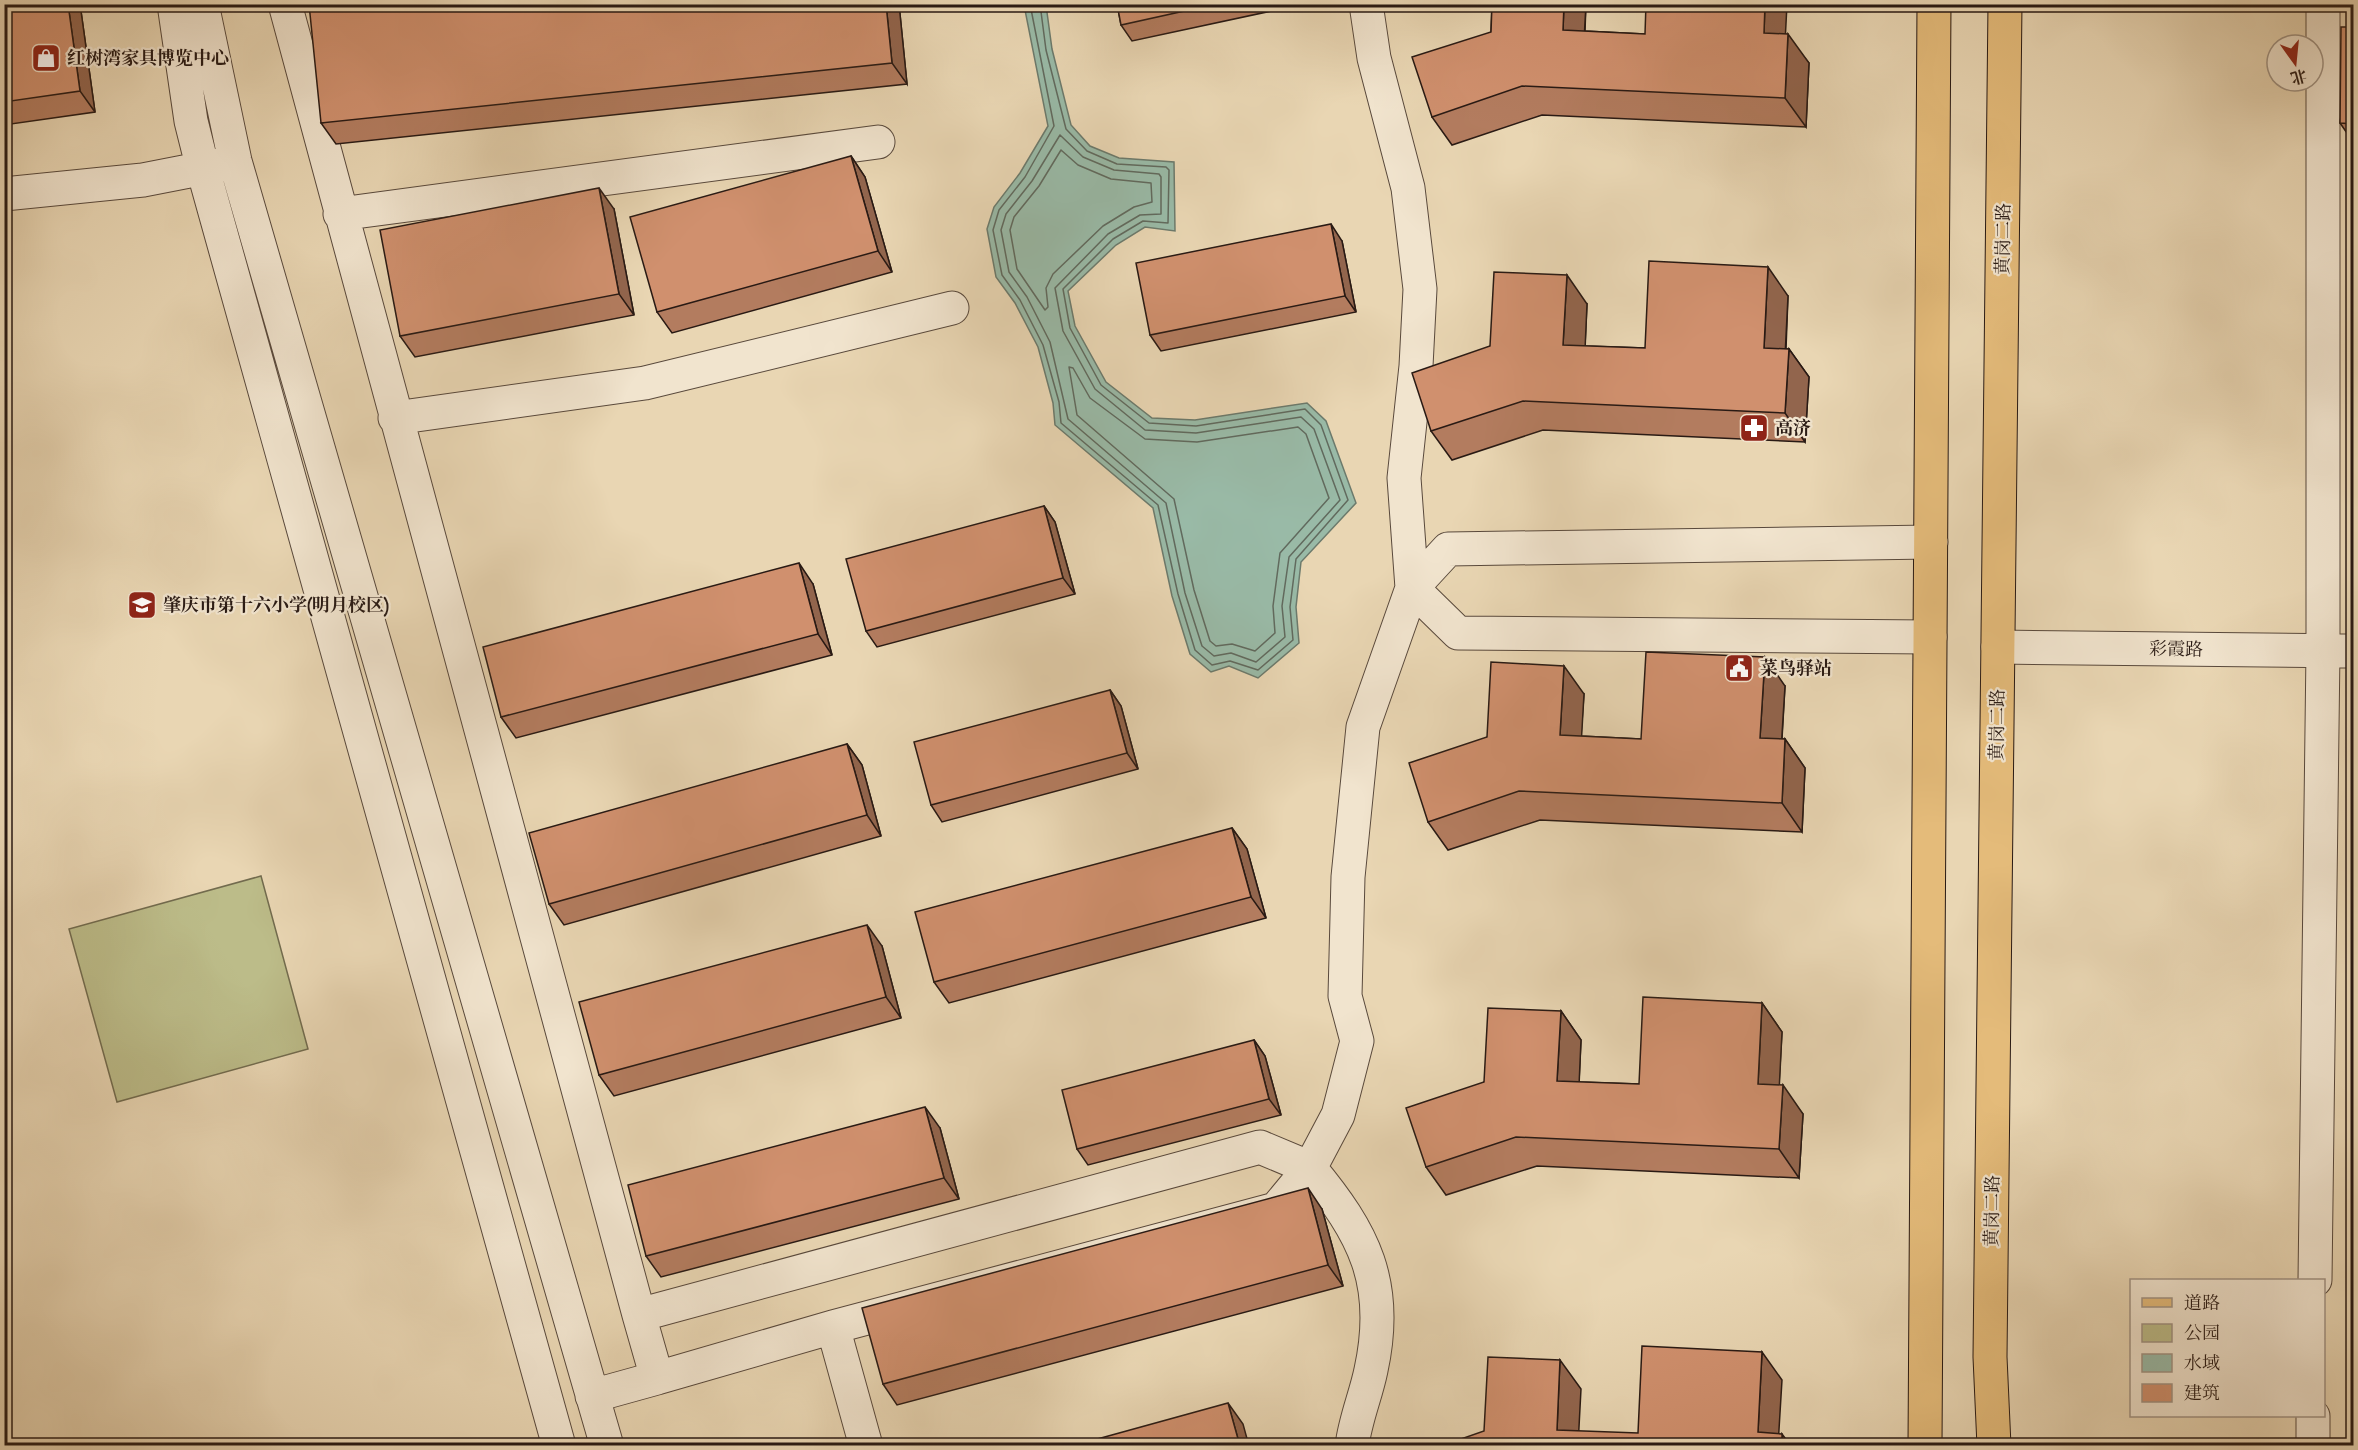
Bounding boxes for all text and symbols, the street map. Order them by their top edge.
north arrow [2265,33,2325,93]
shop icon: 红树湾家具博览中心 [30,42,62,74]
place label: 红树湾家具博览中心 [67,47,229,69]
text: 北 [2289,66,2309,88]
street label: 黄岗二路 [1991,203,2015,275]
pharmacy icon: 高济 [1738,412,1770,444]
place label: 高济 [1775,417,1811,439]
school or university icon: 肇庆市第十六小学(明月校区) [126,589,158,621]
place label: 肇庆市第十六小学(明月校区) [163,594,389,617]
street label: 彩霞路 [2149,638,2203,660]
public building icon: 菜鸟驿站 [1723,652,1755,684]
place label: 菜鸟驿站 [1760,657,1832,679]
street label: 黄岗二路 [1985,689,2009,761]
street label: 黄岗二路 [1980,1175,2004,1247]
legend [2130,1279,2325,1417]
text: 道路 [2184,1292,2220,1314]
text: 公园 [2184,1322,2220,1344]
text: 水域 [2184,1352,2220,1374]
text: 建筑 [2184,1382,2220,1404]

